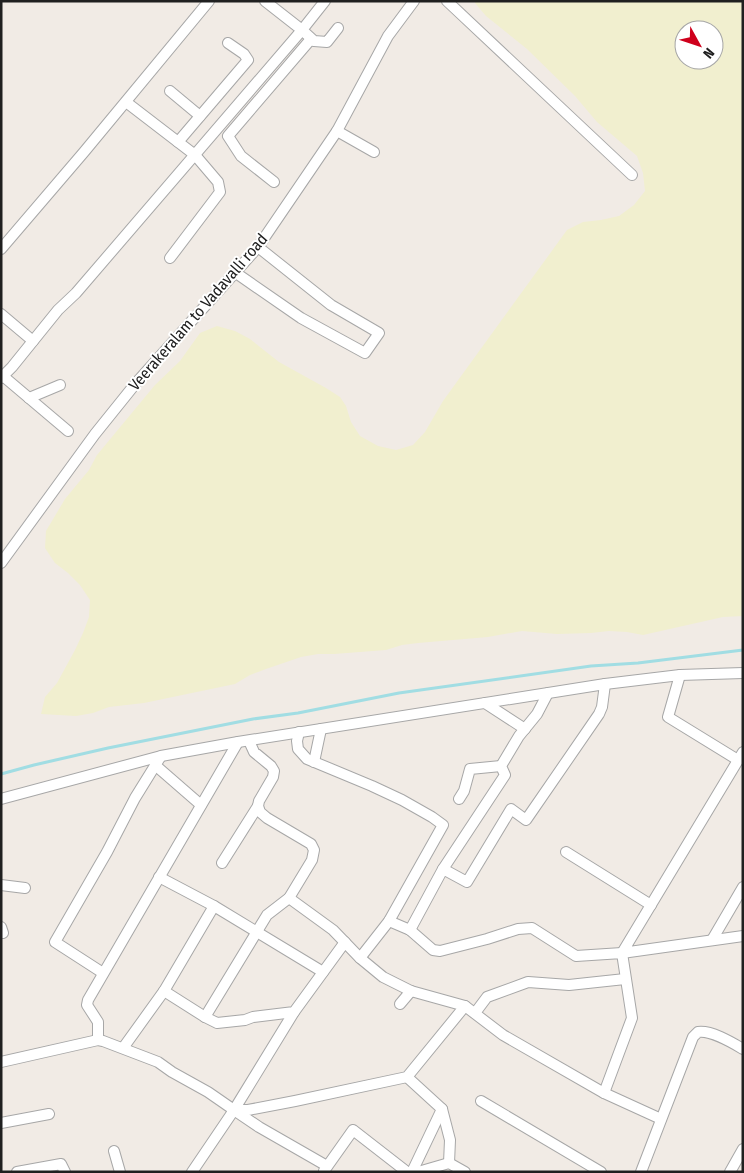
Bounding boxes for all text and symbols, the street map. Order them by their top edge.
north arrow [674,20,724,70]
text: N [699,44,718,62]
street label: Veerakeralam to Vadavalli road [125,230,271,394]

